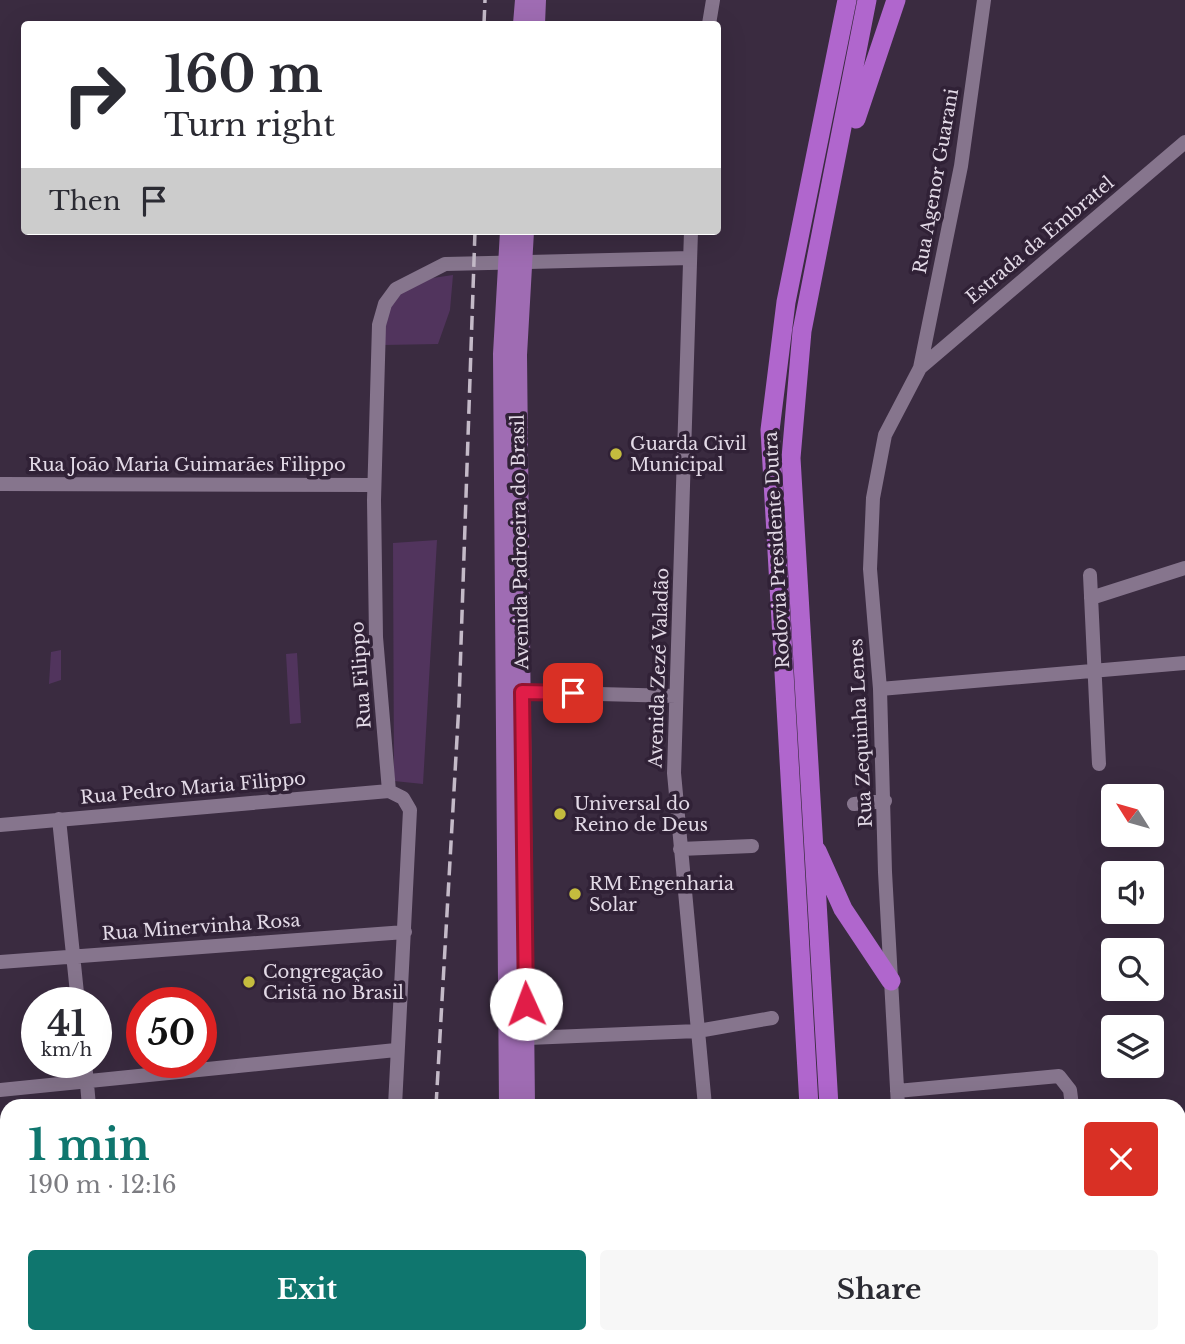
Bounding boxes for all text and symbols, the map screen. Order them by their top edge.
text: 160 m [164,44,323,105]
icon: right [49,49,140,140]
street label: Rua Agenor Guarani [909,87,963,275]
text: Turn right [164,105,335,145]
street label: Estrada da Embratel [962,172,1119,308]
icon: arrive [135,182,173,220]
text: Then [49,185,121,217]
street label: Avenida Padroeira do Brasil [507,414,533,671]
street label: Rodovia Presidente Dutra [760,431,794,669]
place label: Guarda Civil Municipal [630,433,747,476]
marker: Guarda Civil Municipal [608,446,624,462]
street label: Rua João Maria Guimarães Filippo [28,454,346,476]
street label: Avenida Zezé Valadão [644,567,673,770]
street label: Rua Filippo [346,621,376,729]
street label: Rua Zequinha Lenes [845,638,877,828]
pin [543,663,603,723]
icon: arrive [554,674,592,712]
street label: Rua Pedro Maria Filippo [79,767,307,809]
north arrow [1101,784,1164,847]
map controls [1101,784,1164,1078]
place label: Universal do Reino de Deus [574,793,708,836]
marker: Universal do Reino de Deus [552,806,568,822]
button: sound [1101,861,1164,924]
place label: RM Engenharia Solar [589,873,734,916]
marker: RM Engenharia Solar [567,886,583,902]
street label: Rua Minervinha Rosa [101,909,301,945]
button: search [1101,938,1164,1001]
place label: Congregação Cristã no Brasil [263,961,404,1004]
position arrow [489,967,563,1041]
marker: Congregação Cristã no Brasil [241,974,257,990]
speed limit sign: 50 [126,987,217,1078]
text: 41 [47,1002,86,1045]
button: layers [1101,1015,1164,1078]
text: km/h [41,1039,92,1061]
text: 1 min [28,1119,150,1171]
button: close [1084,1122,1158,1196]
text: 190 m · 12:16 [28,1171,177,1199]
button: Exit [28,1250,586,1330]
button: Share [600,1250,1158,1330]

